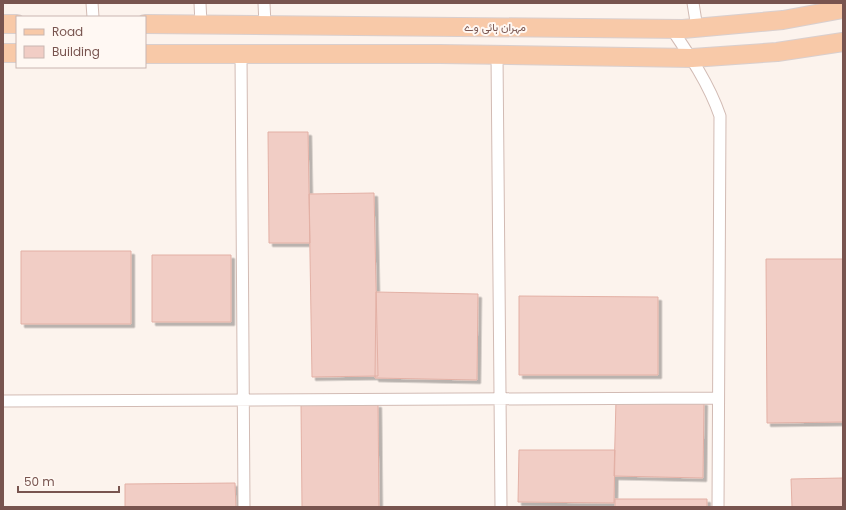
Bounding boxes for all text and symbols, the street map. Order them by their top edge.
legend [16,16,146,68]
street label: مہران ہائی وے [464,19,526,35]
text: Road [52,23,83,40]
text: Building [52,43,100,60]
scale bar [18,468,119,494]
text: 50 m [24,473,55,490]

